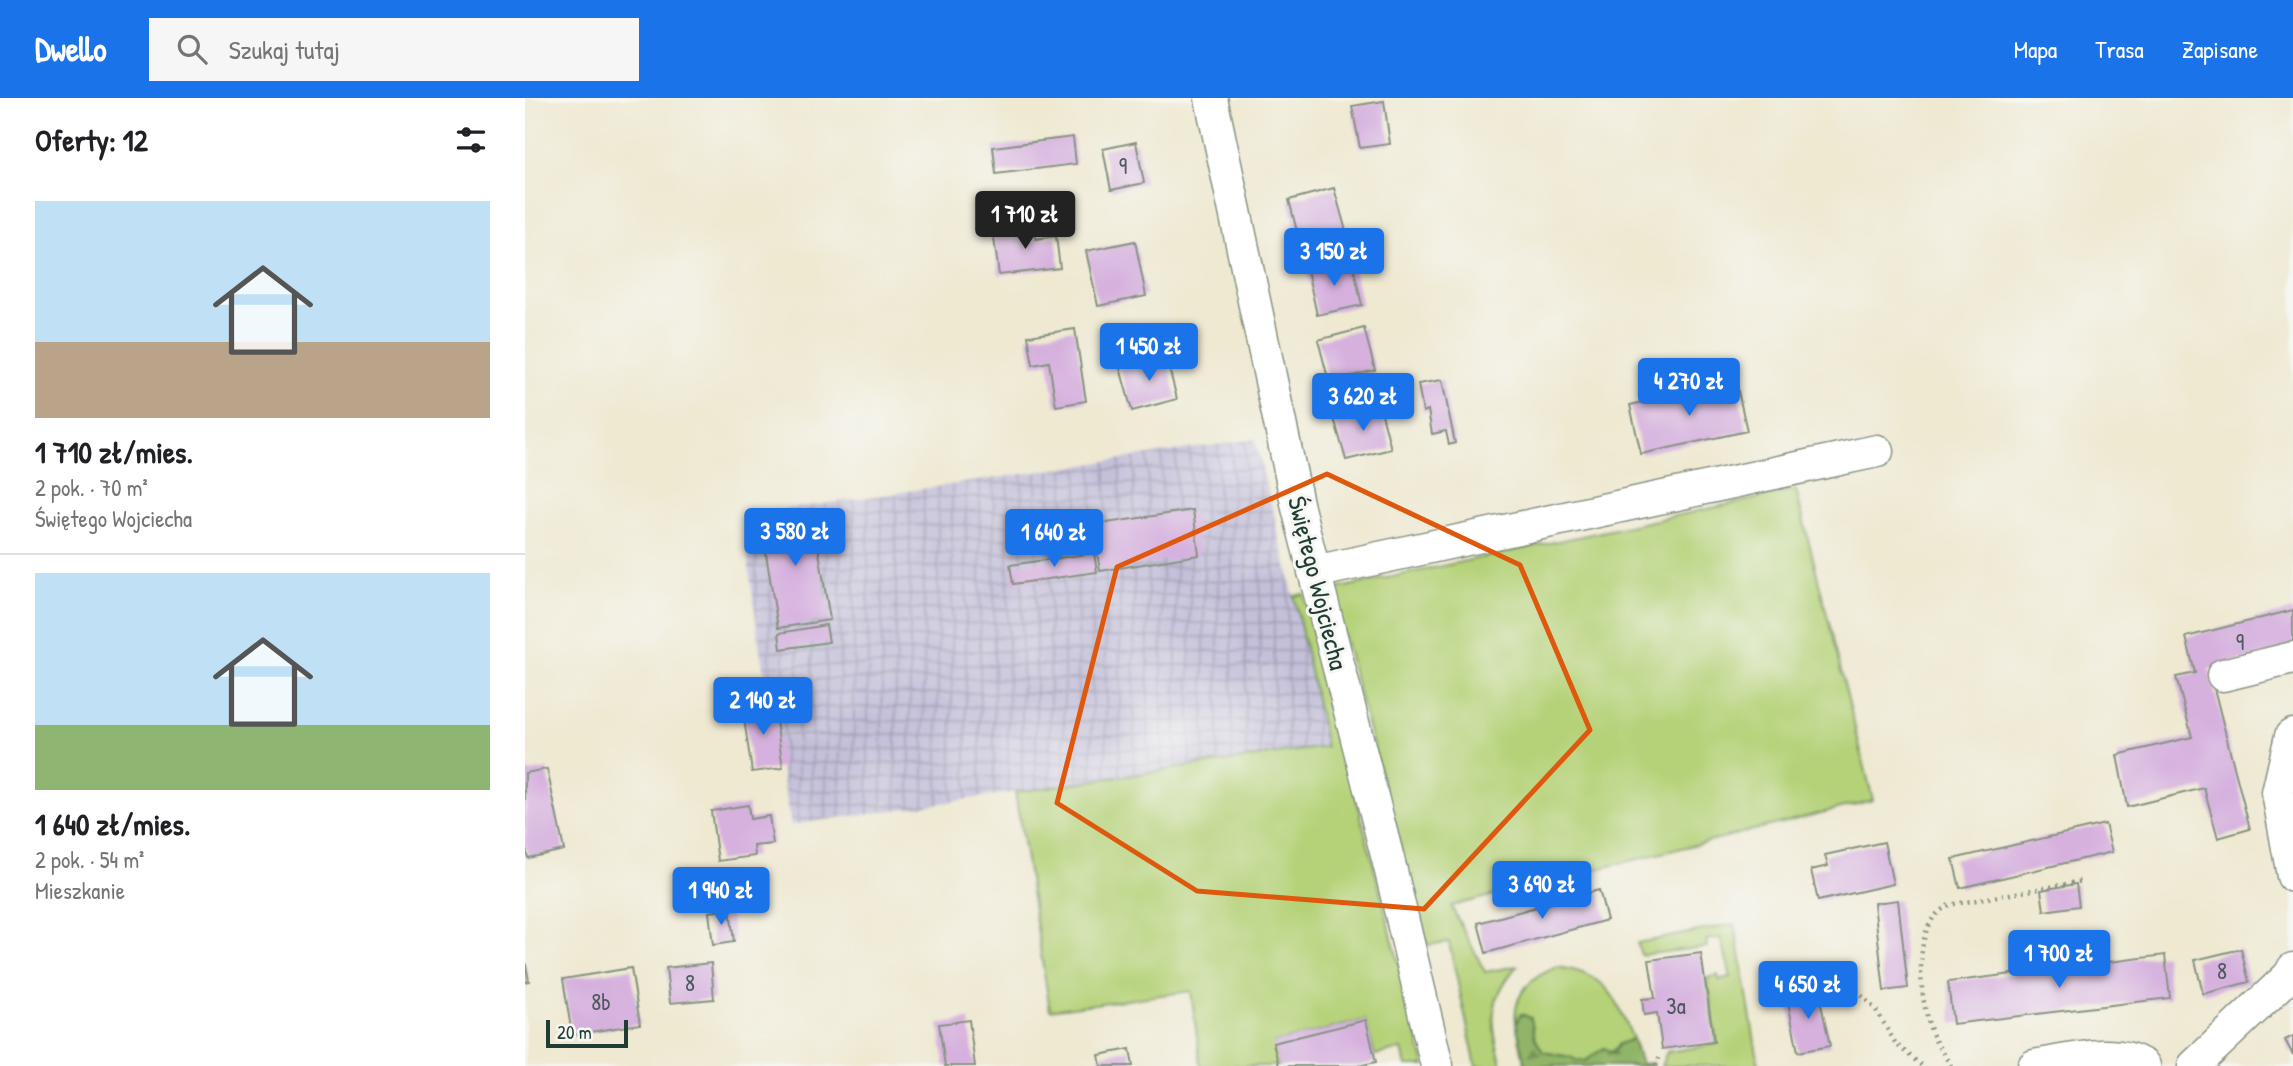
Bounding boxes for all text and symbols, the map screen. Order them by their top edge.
search box [149,18,639,81]
text: Dwello [35,27,107,71]
icon: search [173,30,211,68]
text: Szukaj tutaj [229,32,340,67]
text: Mapa [2014,33,2057,65]
text: Trasa [2095,33,2144,65]
text: Zapisane [2182,33,2258,65]
text: Oferty: 12 [35,120,148,160]
icon: filters [452,121,490,159]
house number: 9 [1119,150,1127,181]
pin: 1 710 zł [953,192,1097,251]
text: 1 710 zł [991,198,1059,229]
pin: 3 150 zł [1262,228,1406,288]
text: 3 150 zł [1300,235,1368,266]
icon: home [200,247,326,373]
pin: 1 450 zł [1077,324,1221,383]
text: 1 450 zł [1116,330,1182,361]
pin: 4 270 zł [1617,358,1761,418]
text: 4 270 zł [1654,365,1724,396]
pin: 3 620 zł [1291,374,1435,433]
text: 3 620 zł [1328,380,1398,411]
text: 1 710 zł/mies. [35,432,193,472]
text: 2 pok. · 70 m² [35,472,148,503]
street label: Świętego Wojciecha [1280,493,1357,673]
text: Świętego Wojciecha [35,503,192,534]
pin: 3 580 zł [723,508,867,568]
pin: 1 640 zł [982,510,1126,569]
text: 3 580 zł [760,515,830,546]
text: 1 640 zł [1021,516,1087,547]
icon: home [200,619,326,745]
house number: 9 [2236,626,2244,657]
pin: 2 140 zł [691,678,835,737]
text: 2 140 zł [729,684,797,715]
text: 1 640 zł/mies. [35,804,190,844]
text: 2 pok. · 54 m² [35,844,144,875]
pin: 3 690 zł [1470,862,1614,921]
pin: 1 940 zł [649,868,793,927]
text: 3 690 zł [1508,868,1576,899]
text: 1 940 zł [689,874,753,905]
text: Mieszkanie [35,875,125,906]
pin: 1 700 zł [1987,930,2131,990]
text: 1 700 zł [2024,937,2094,968]
house number: 8 [2217,955,2227,986]
pin: 4 650 zł [1736,962,1880,1021]
house number: 8 [685,967,695,998]
text: 4 650 zł [1775,968,1842,999]
house number: 8b [591,986,611,1017]
house number: 3a [1666,990,1686,1021]
scale bar [546,1017,628,1049]
text: 20 m [557,1019,592,1045]

